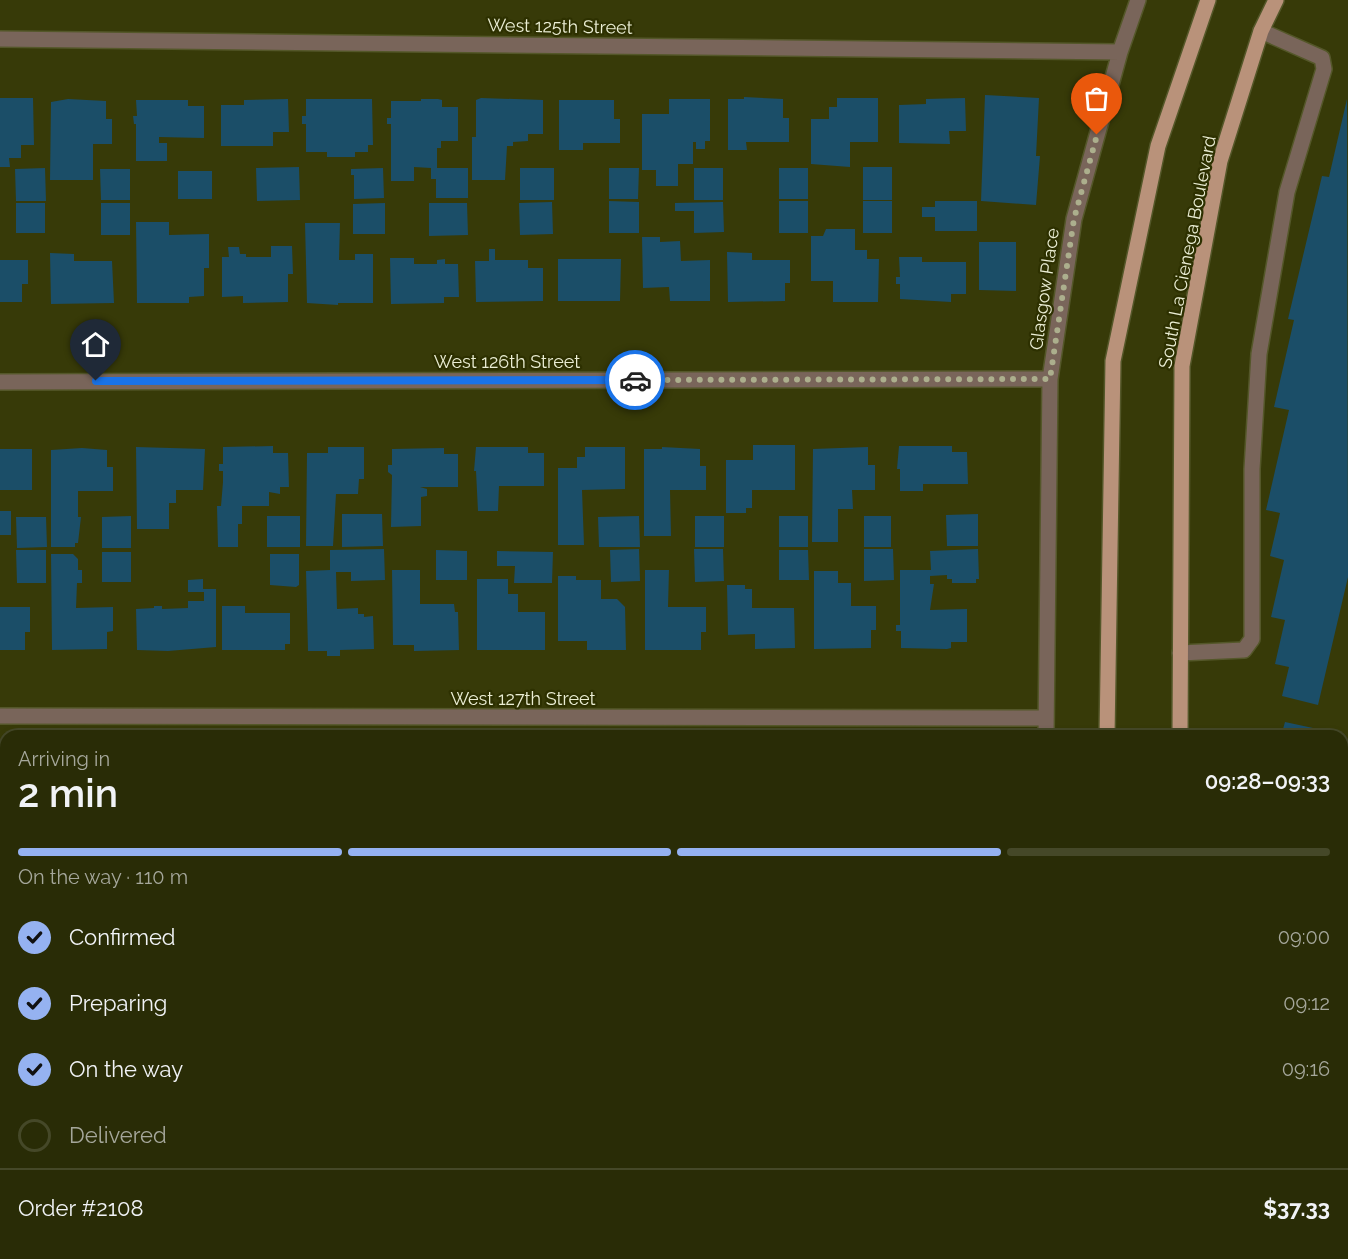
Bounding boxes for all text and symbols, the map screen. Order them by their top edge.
street label: West 125th Street [487,14,633,38]
pin [1071,73,1122,135]
icon: bag [1080,82,1113,115]
street label: South La Cienega Boulevard [1154,134,1220,370]
street label: Glasgow Place [1025,226,1063,351]
pin [70,319,121,381]
icon: home [79,328,112,361]
courier [605,350,665,410]
street label: West 126th Street [434,351,580,372]
icon: car [619,364,652,397]
street label: West 127th Street [450,688,596,709]
text: Arriving in [18,747,110,771]
text: 09:28–09:33 [1205,768,1330,794]
text: 2 min [18,770,118,816]
text: On the way · 110 m [18,865,188,889]
icon: check [18,921,51,954]
text: Confirmed [69,924,176,950]
text: 09:00 [1278,925,1330,949]
icon: check [18,987,51,1020]
text: Preparing [69,990,167,1016]
text: 09:12 [1283,991,1330,1015]
icon: check [18,1053,51,1086]
text: On the way [69,1056,183,1082]
text: 09:16 [1282,1057,1330,1081]
text: Delivered [69,1122,167,1148]
text: Order #2108 [18,1195,144,1221]
text: $37.33 [1263,1195,1330,1221]

